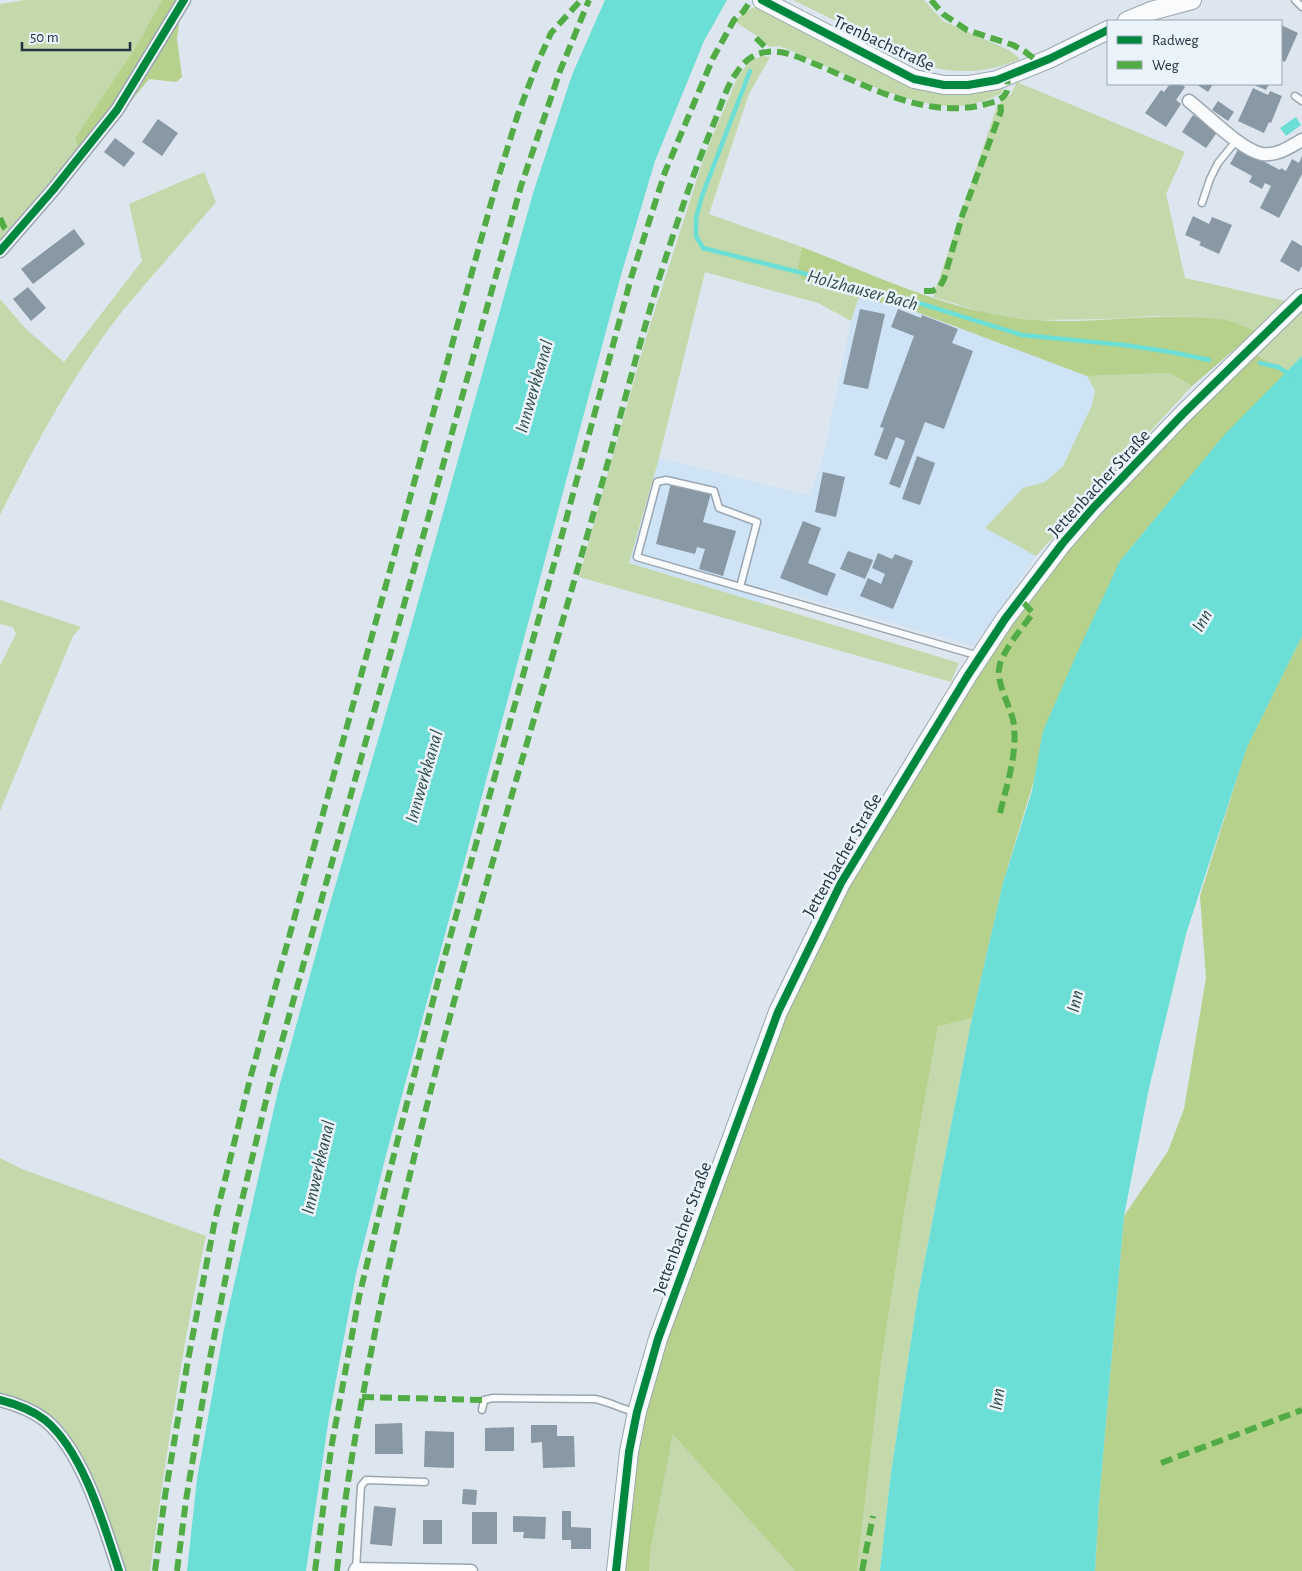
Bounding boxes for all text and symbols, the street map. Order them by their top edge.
street label: Trenbachstraße [830,13,937,75]
scale bar [22,20,130,52]
legend [1107,20,1282,85]
text: 50 m [30,30,59,45]
text: Radweg [1152,33,1199,48]
text: Weg [1152,58,1180,73]
water label: Holzhauser Bach [805,267,920,314]
water label: Innwerkkanal [512,337,557,435]
street label: Jettenbacher Straße [1046,426,1154,541]
water label: Inn [1188,606,1216,635]
water label: Innwerkkanal [402,727,447,825]
street label: Jettenbacher Straße [800,791,886,920]
water label: Inn [1064,988,1087,1014]
water label: Innwerkkanal [298,1118,339,1216]
street label: Jettenbacher Straße [651,1160,715,1297]
water label: Inn [987,1387,1008,1412]

